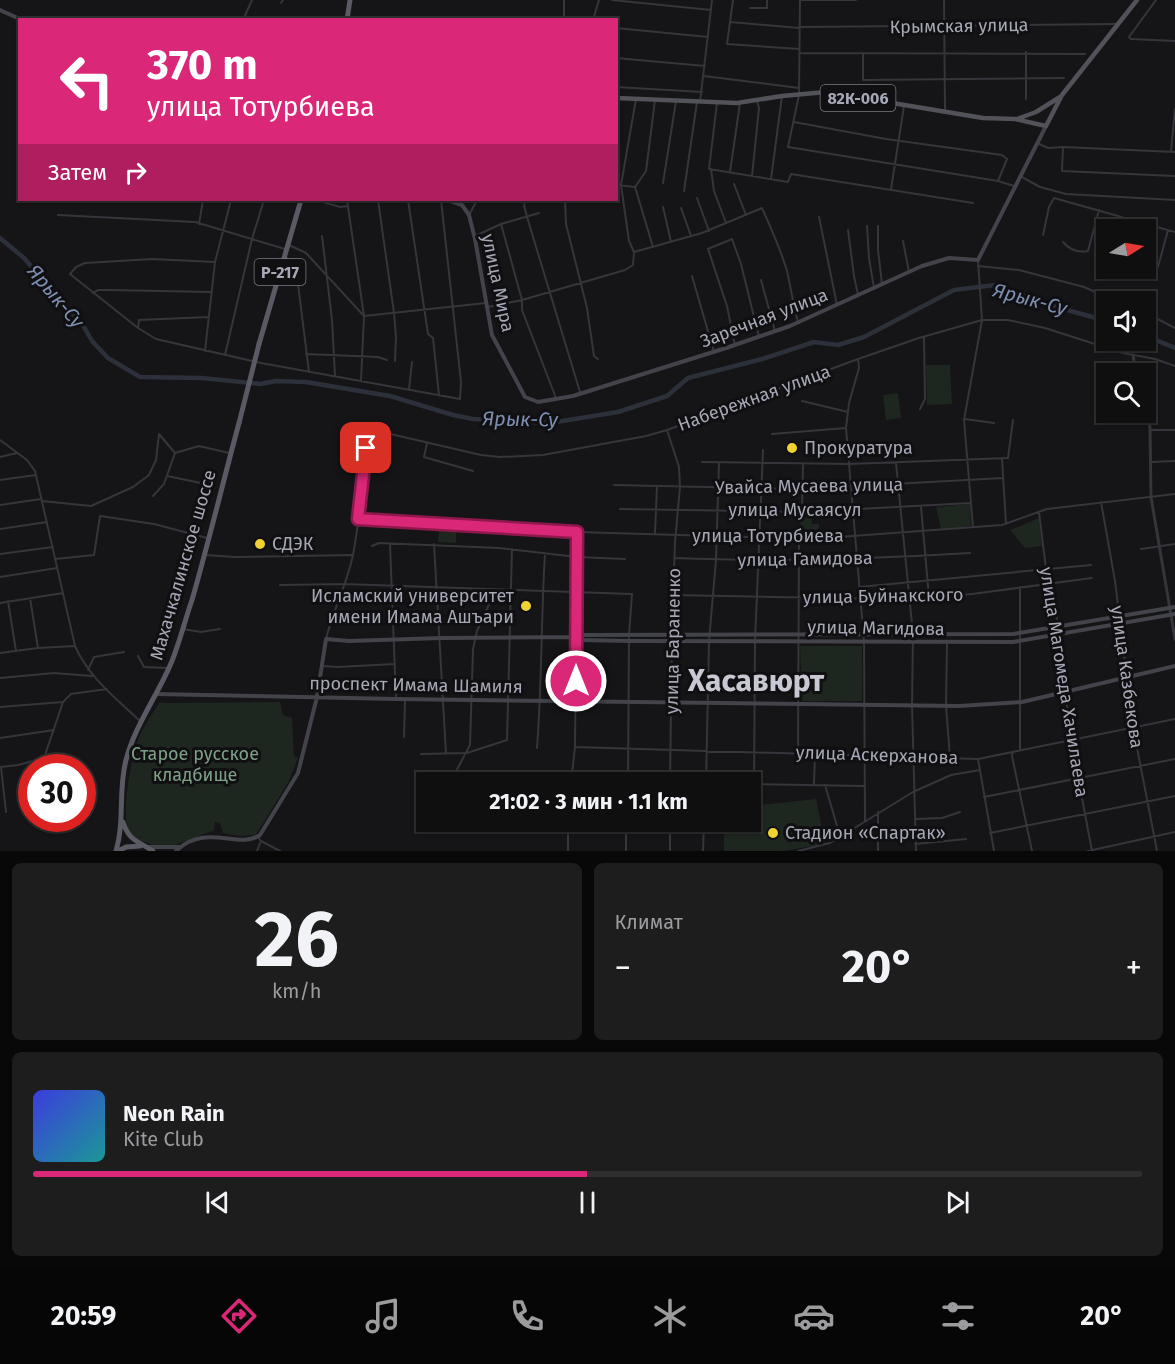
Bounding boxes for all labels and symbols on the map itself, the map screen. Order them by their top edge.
street label: Крымская улица [889,14,1029,38]
road number: 82К-006 [820,85,896,111]
north arrow [1096,219,1156,279]
street label: улица Мира [477,232,519,334]
water label: Ярык-Су [22,258,90,334]
road number: Р-217 [254,259,306,285]
water label: Ярык-Су [989,277,1071,321]
street label: Заречная улица [697,284,831,352]
street label: Набережная улица [675,360,833,436]
water label: Ярык-Су [481,406,559,432]
pin [340,422,391,473]
place label: Прокуратура [804,437,913,459]
marker: Прокуратура [785,441,799,455]
street label: Махачкалинское шоссе [145,467,221,663]
street label: Увайса Мусаева улица [715,473,903,499]
street label: улица Мусаясул [728,499,862,521]
street label: улица Тотурбиева [692,525,844,547]
place label: СДЭК [272,533,314,555]
marker: СДЭК [253,537,267,551]
street label: улица Гамидова [737,547,873,571]
street label: улица Магомеда Хачилаева [1035,565,1093,799]
street label: улица Бараненко [661,568,685,714]
street label: улица Буйнакского [802,584,964,608]
place label: Исламский университет имени Имама Ашъари [311,585,515,628]
marker: Исламский университет имени Имама Ашъари [519,599,533,613]
street label: улица Казбекова [1106,604,1148,750]
street label: улица Магидова [807,616,945,640]
position arrow [544,649,608,713]
district label: Хасавюрт [687,663,825,699]
street label: проспект Имама Шамиля [309,672,523,698]
street label: улица Аскерханова [795,741,959,769]
park label: Старое русское кладбище [131,743,259,786]
speed limit sign: 30 [18,754,96,832]
place label: Стадион «Спартак» [785,822,946,844]
marker: Стадион «Спартак» [766,826,780,840]

